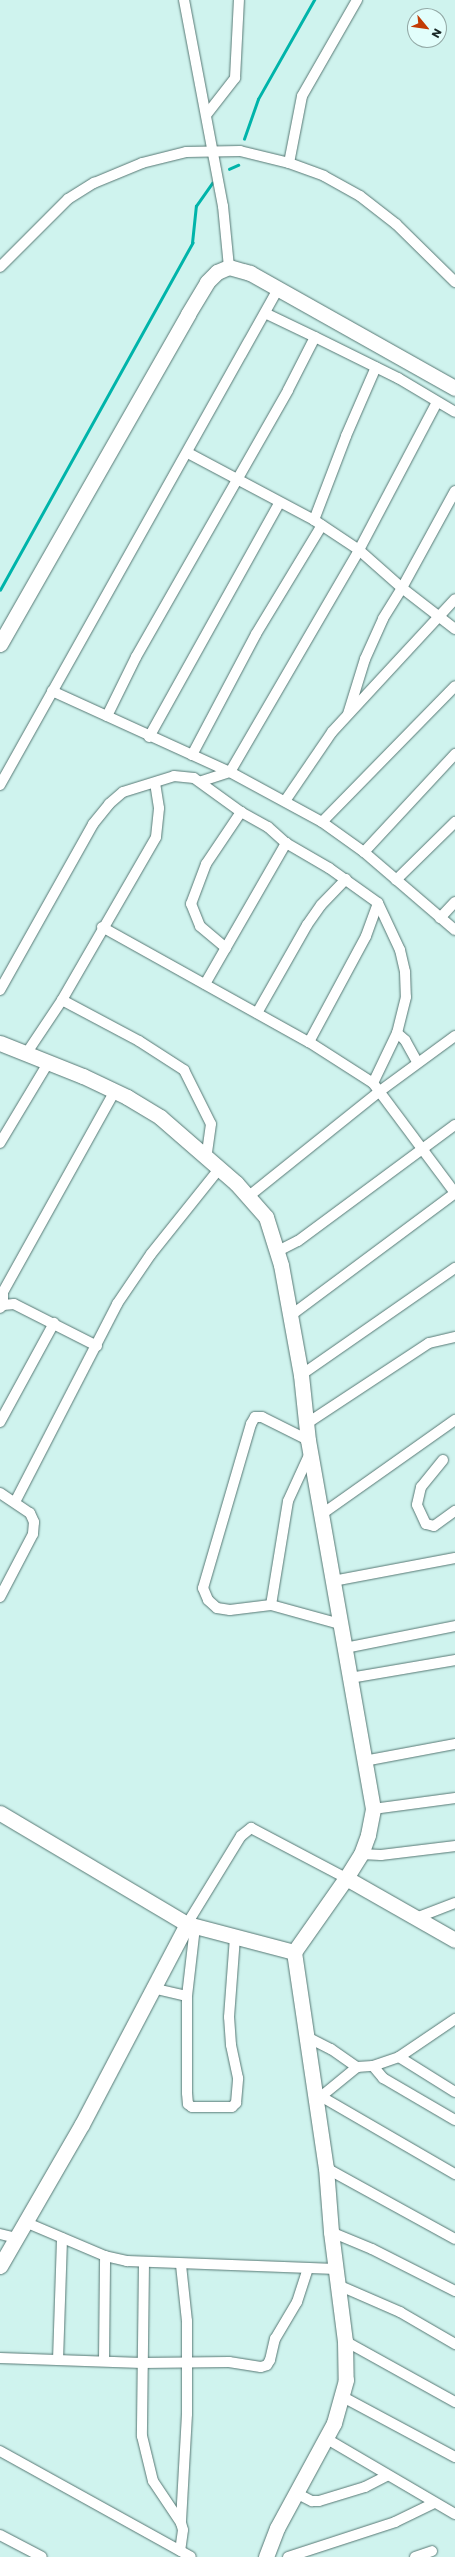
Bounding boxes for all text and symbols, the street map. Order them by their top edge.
north arrow [407,8,447,48]
text: N [428,26,446,41]

